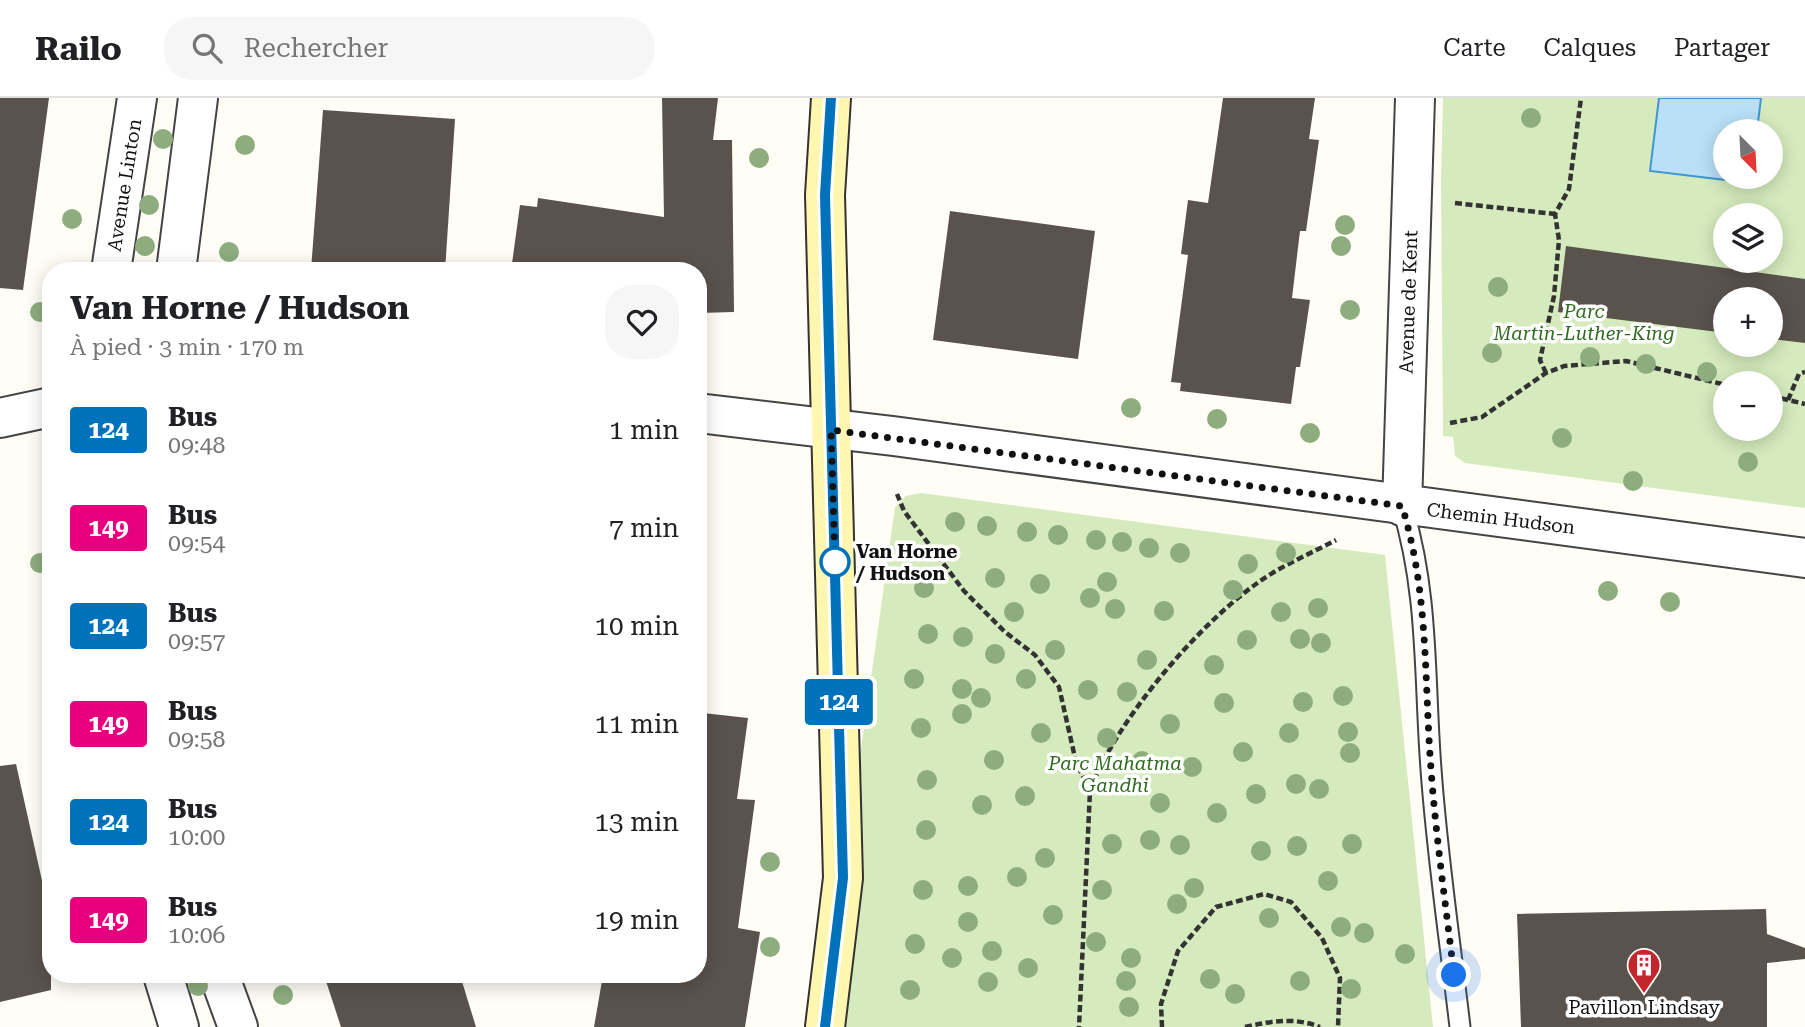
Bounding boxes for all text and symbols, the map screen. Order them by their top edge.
search box [164,17,654,80]
text: Railo [35,29,122,68]
icon: search [188,29,226,67]
text: Rechercher [244,33,388,63]
text: Carte [1443,34,1506,62]
text: Calques [1544,34,1636,62]
text: Partager [1674,34,1770,62]
street label: Avenue Linton [103,117,146,253]
north arrow [1713,119,1783,189]
map controls [1713,119,1783,441]
button: layers [1713,203,1783,273]
street label: Avenue de Kent [1395,230,1422,374]
button: heart [605,285,679,359]
button: + [1713,287,1783,357]
text: Van Horne / Hudson [70,288,410,327]
park label: Parc Martin-Luther-King [1492,300,1675,345]
text: À pied · 3 min · 170 m [70,334,304,361]
button: − [1713,371,1783,441]
text: Bus [168,402,217,432]
text: 1 min [609,415,679,445]
text: 124 [88,416,129,444]
text: 09:48 [168,432,225,459]
street label: Chemin Hudson [1425,498,1576,539]
text: Bus [168,500,217,530]
text: 7 min [609,513,679,543]
text: 149 [88,514,129,542]
text: 09:54 [168,530,225,557]
place label: Van Horne / Hudson [855,540,958,585]
marker: Van Horne / Hudson [820,547,850,577]
text: Bus [168,598,217,628]
text: 10 min [595,611,679,641]
text: 124 [88,612,129,640]
text: 09:57 [168,628,225,655]
line badge: 124 [799,679,879,725]
text: 124 [819,688,859,716]
text: Bus [168,696,217,726]
text: 11 min [595,709,679,739]
text: 149 [88,710,129,738]
text: 09:58 [168,726,225,753]
park label: Parc Mahatma Gandhi [1047,752,1182,797]
text: Bus [168,794,217,824]
text: 13 min [595,807,679,837]
text: 124 [88,808,129,836]
text: 10:00 [168,824,225,851]
text: Bus [168,892,217,922]
text: 19 min [595,905,679,935]
text: 149 [88,906,129,934]
text: 10:06 [168,922,225,949]
building icon: Pavillon Lindsay [1625,946,1663,995]
your location [1436,957,1471,992]
place label: Pavillon Lindsay [1568,996,1720,1019]

